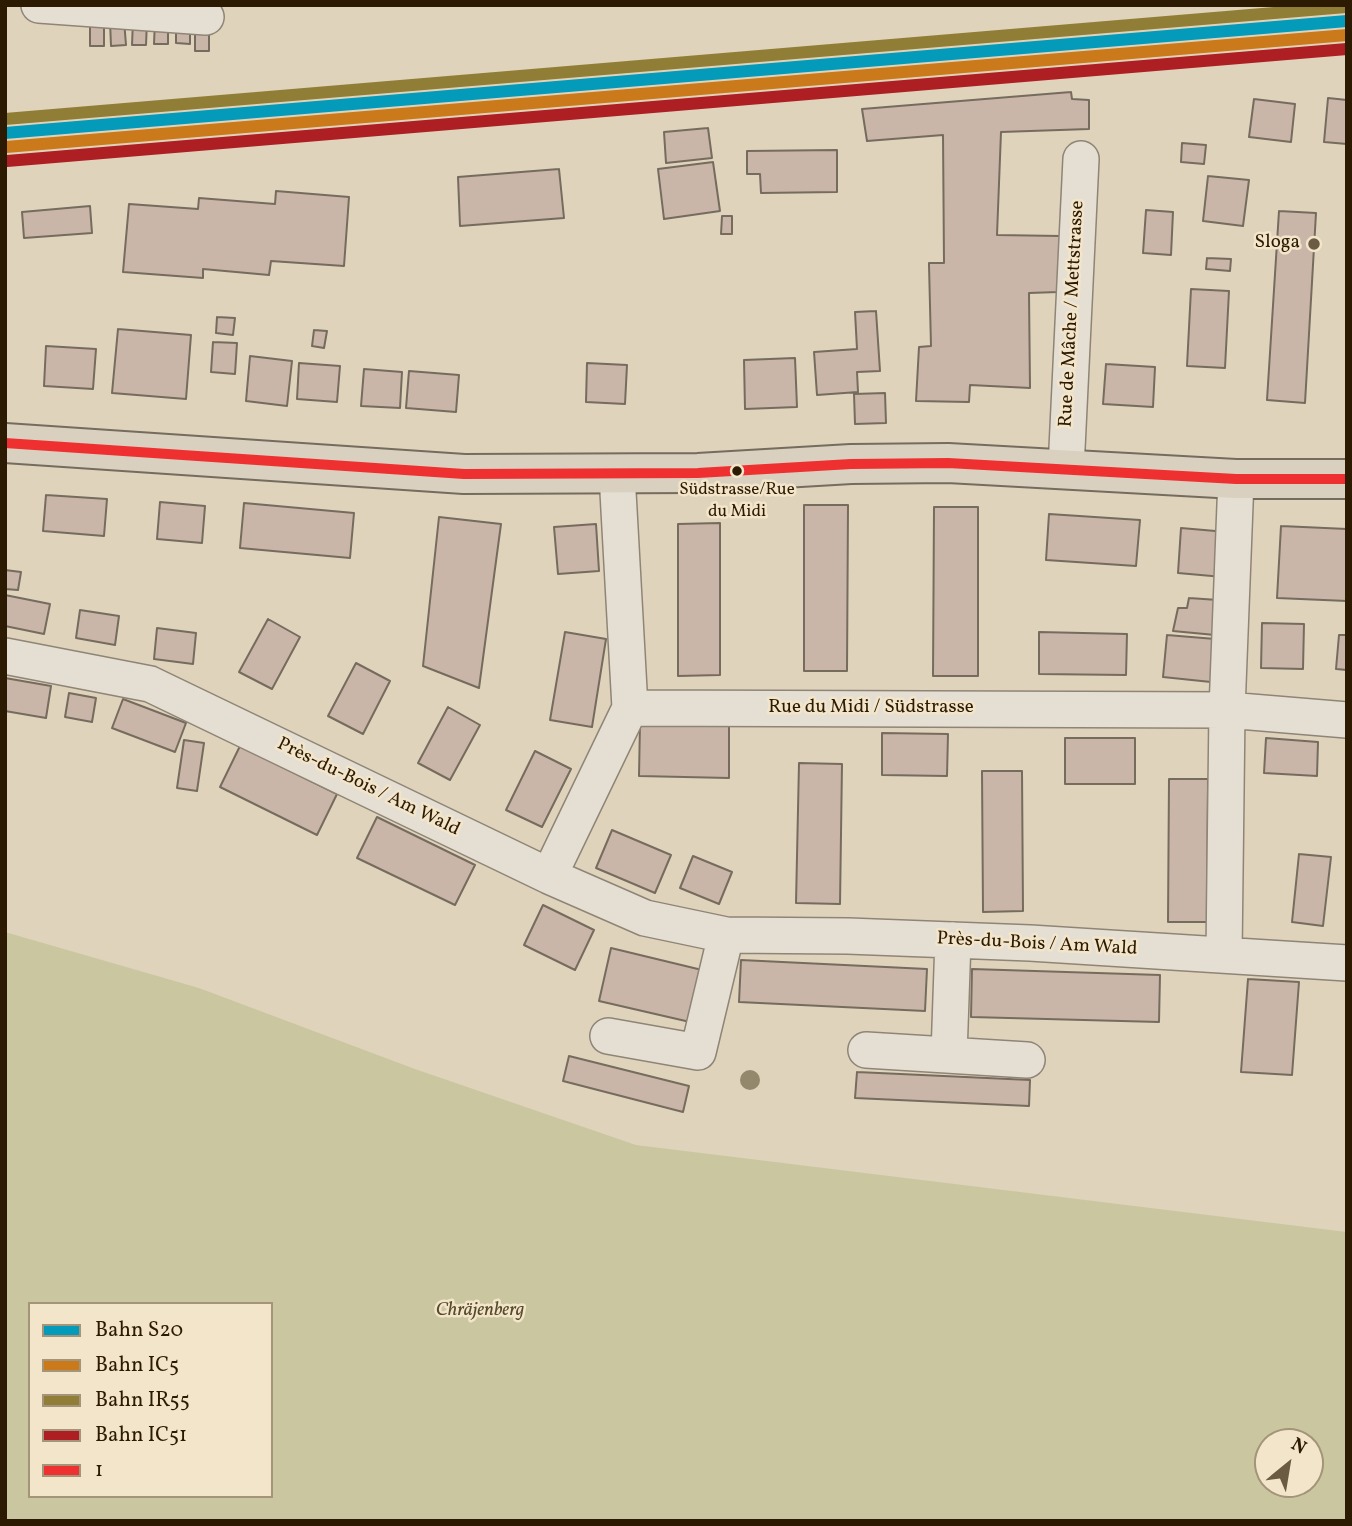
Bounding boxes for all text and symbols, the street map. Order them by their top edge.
street label: Rue de Mâche / Mettstrasse [1056,200,1090,428]
place label: Sloga [1255,233,1300,255]
marker: Sloga [1306,236,1322,252]
marker: Südstrasse/Rue du Midi [730,464,744,478]
place label: Südstrasse/Rue du Midi [679,481,795,521]
street label: Rue du Midi / Südstrasse [768,698,974,720]
street label: Près-du-Bois / Am Wald [273,734,463,842]
street label: Près-du-Bois / Am Wald [936,928,1138,962]
park label: Chräjenberg [436,1301,524,1323]
legend [28,1302,273,1498]
text: Bahn S20 [95,1316,183,1345]
text: Bahn IC5 [95,1351,179,1380]
text: Bahn IR55 [95,1386,190,1415]
text: Bahn IC51 [95,1421,187,1450]
north arrow [1254,1428,1324,1498]
text: N [1286,1432,1311,1461]
text: 1 [95,1456,103,1485]

